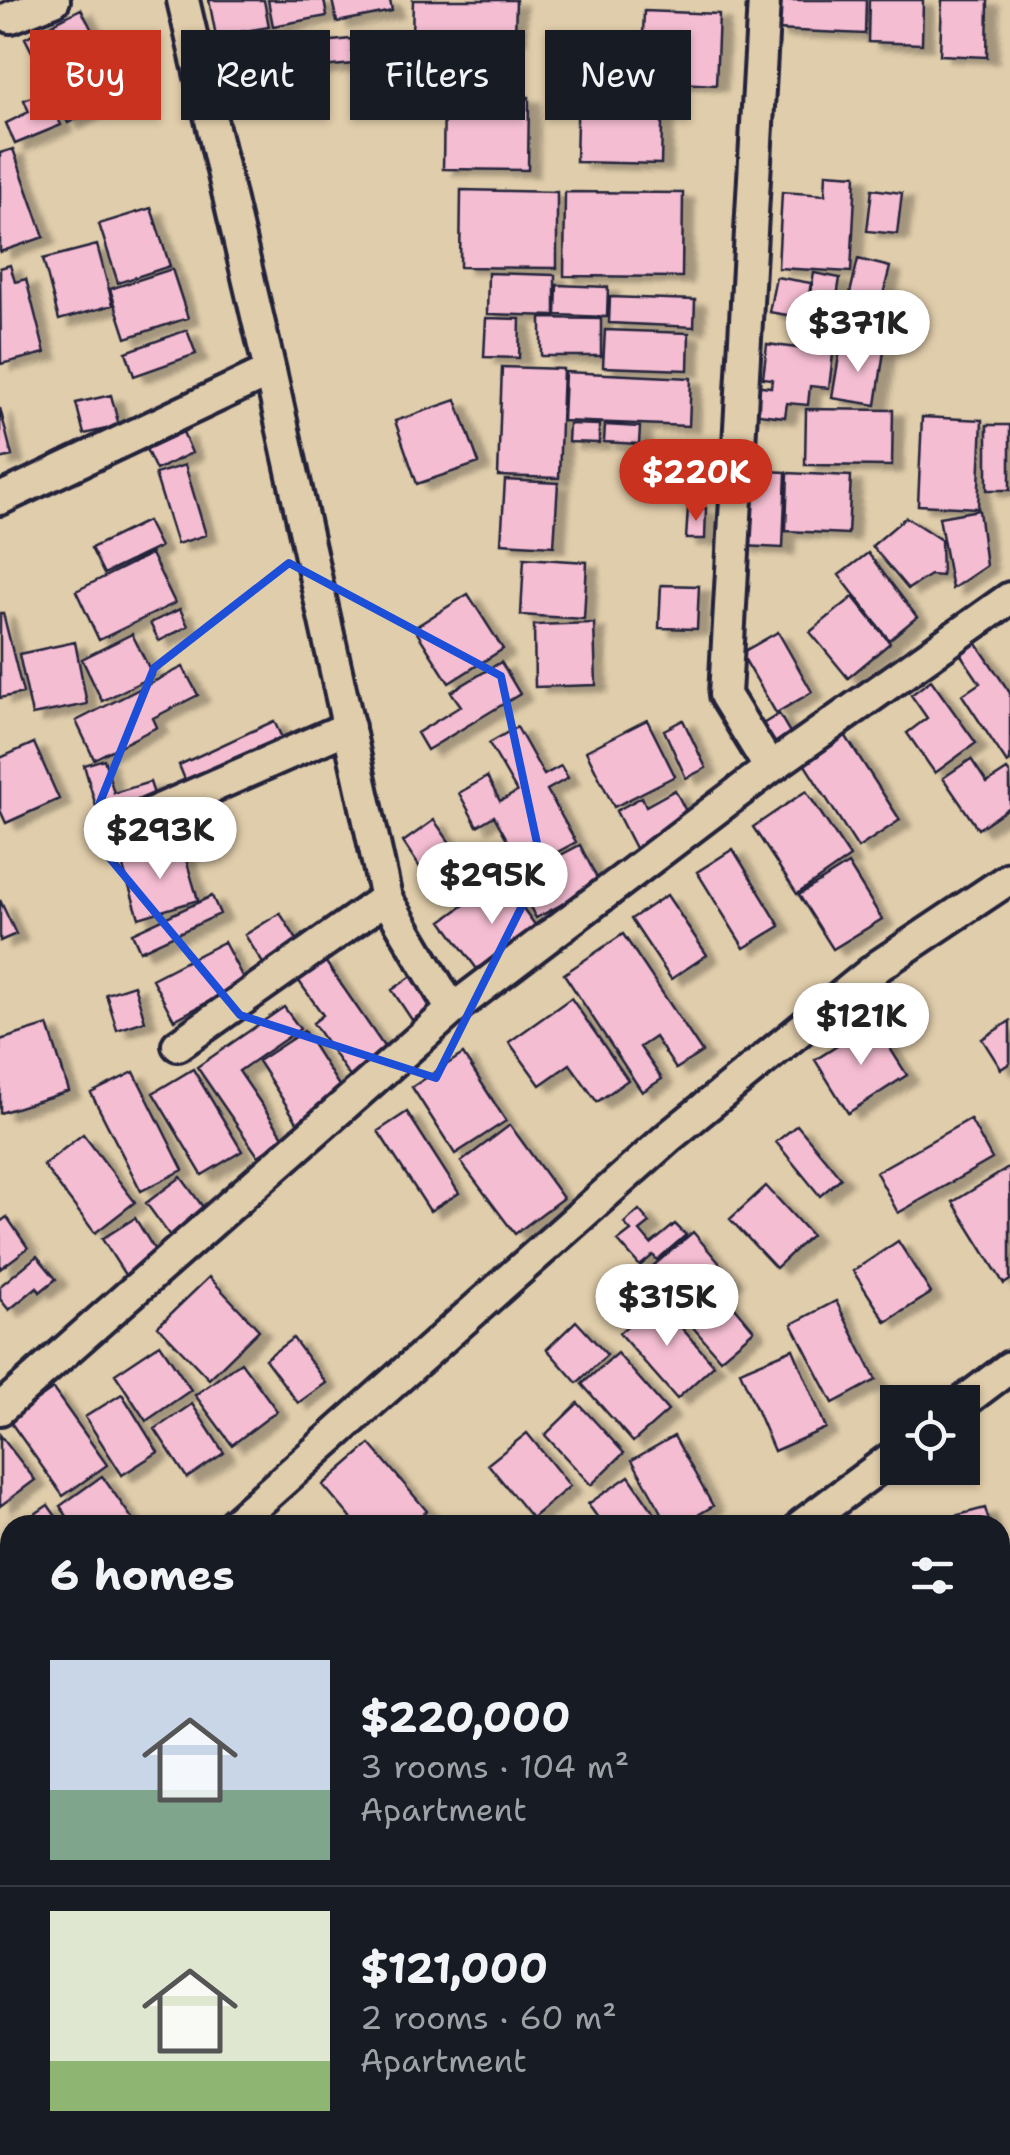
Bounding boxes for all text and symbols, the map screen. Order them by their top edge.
chip: Buy [30,30,161,120]
chip: Rent [181,30,330,120]
chip: Filters [350,30,525,120]
chip: New [545,30,691,120]
pin: $371K [788,290,928,375]
text: $371K [808,301,908,344]
pin: $220K [626,439,766,524]
text: $220K [641,450,751,493]
pin: $293K [90,797,230,882]
text: $293K [106,808,214,851]
pin: $295K [422,842,562,927]
text: $295K [439,853,545,896]
pin: $121K [791,983,931,1068]
text: $121K [815,994,907,1037]
pin: $315K [597,1264,737,1349]
text: $315K [617,1275,717,1318]
map controls [880,1385,980,1485]
button: locate [880,1385,980,1485]
text: 6 homes [50,1547,235,1603]
icon: filters [905,1548,960,1603]
text: $220,000 [360,1689,571,1745]
icon: home [130,1700,250,1820]
text: 3 rooms · 104 m² [360,1745,629,1788]
text: Apartment [360,1788,527,1831]
text: $121,000 [360,1940,548,1996]
icon: home [130,1951,250,2071]
text: 2 rooms · 60 m² [360,1996,617,2039]
text: Apartment [360,2039,527,2082]

